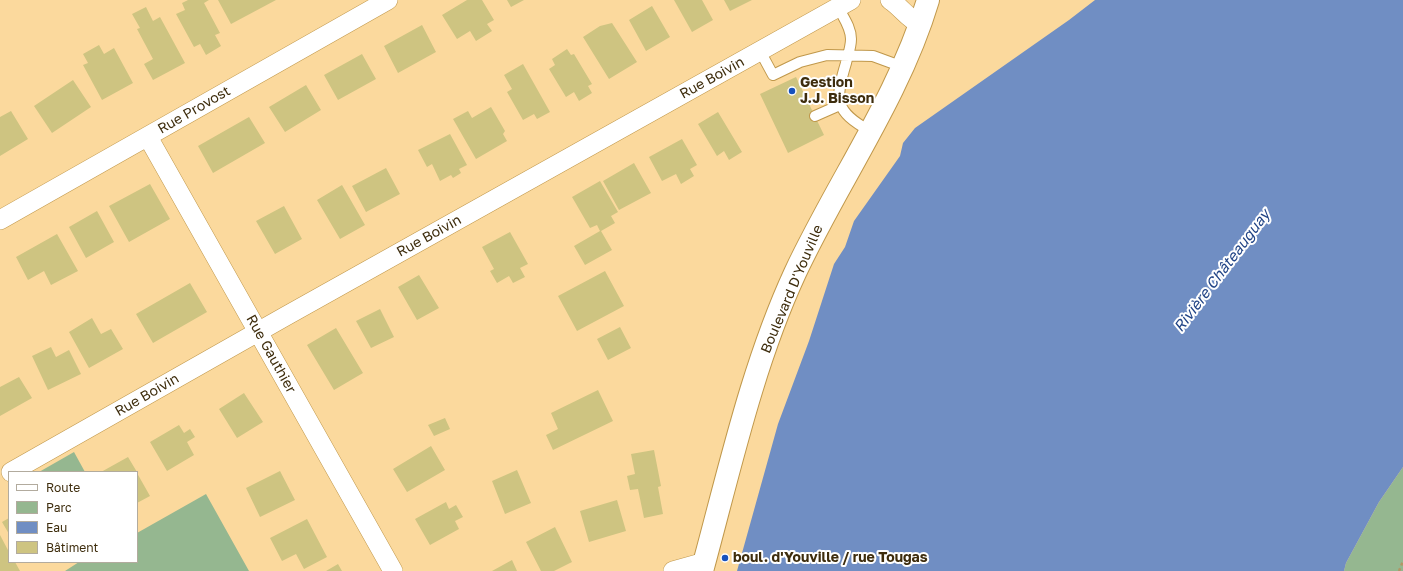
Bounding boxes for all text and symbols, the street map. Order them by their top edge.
street label: Rue Boivin [677,53,747,103]
place label: Gestion J.J. Bisson [800,75,874,108]
street label: Rue Provost [155,82,233,138]
marker: Gestion J.J. Bisson [787,86,797,96]
water label: Rivière Châteauguay [1170,206,1274,336]
street label: Rue Boivin [394,211,464,261]
street label: Boulevard D'Youville [757,222,827,356]
street label: Rue Gauthier [243,312,299,396]
street label: Rue Boivin [112,370,182,420]
legend [8,471,138,563]
text: Route [46,480,80,495]
text: Parc [46,500,72,515]
text: Eau [46,520,67,535]
text: Bâtiment [46,540,98,555]
place label: boul. d'Youville / rue Tougas [733,550,928,566]
marker: boul. d'Youville / rue Tougas [720,553,730,563]

